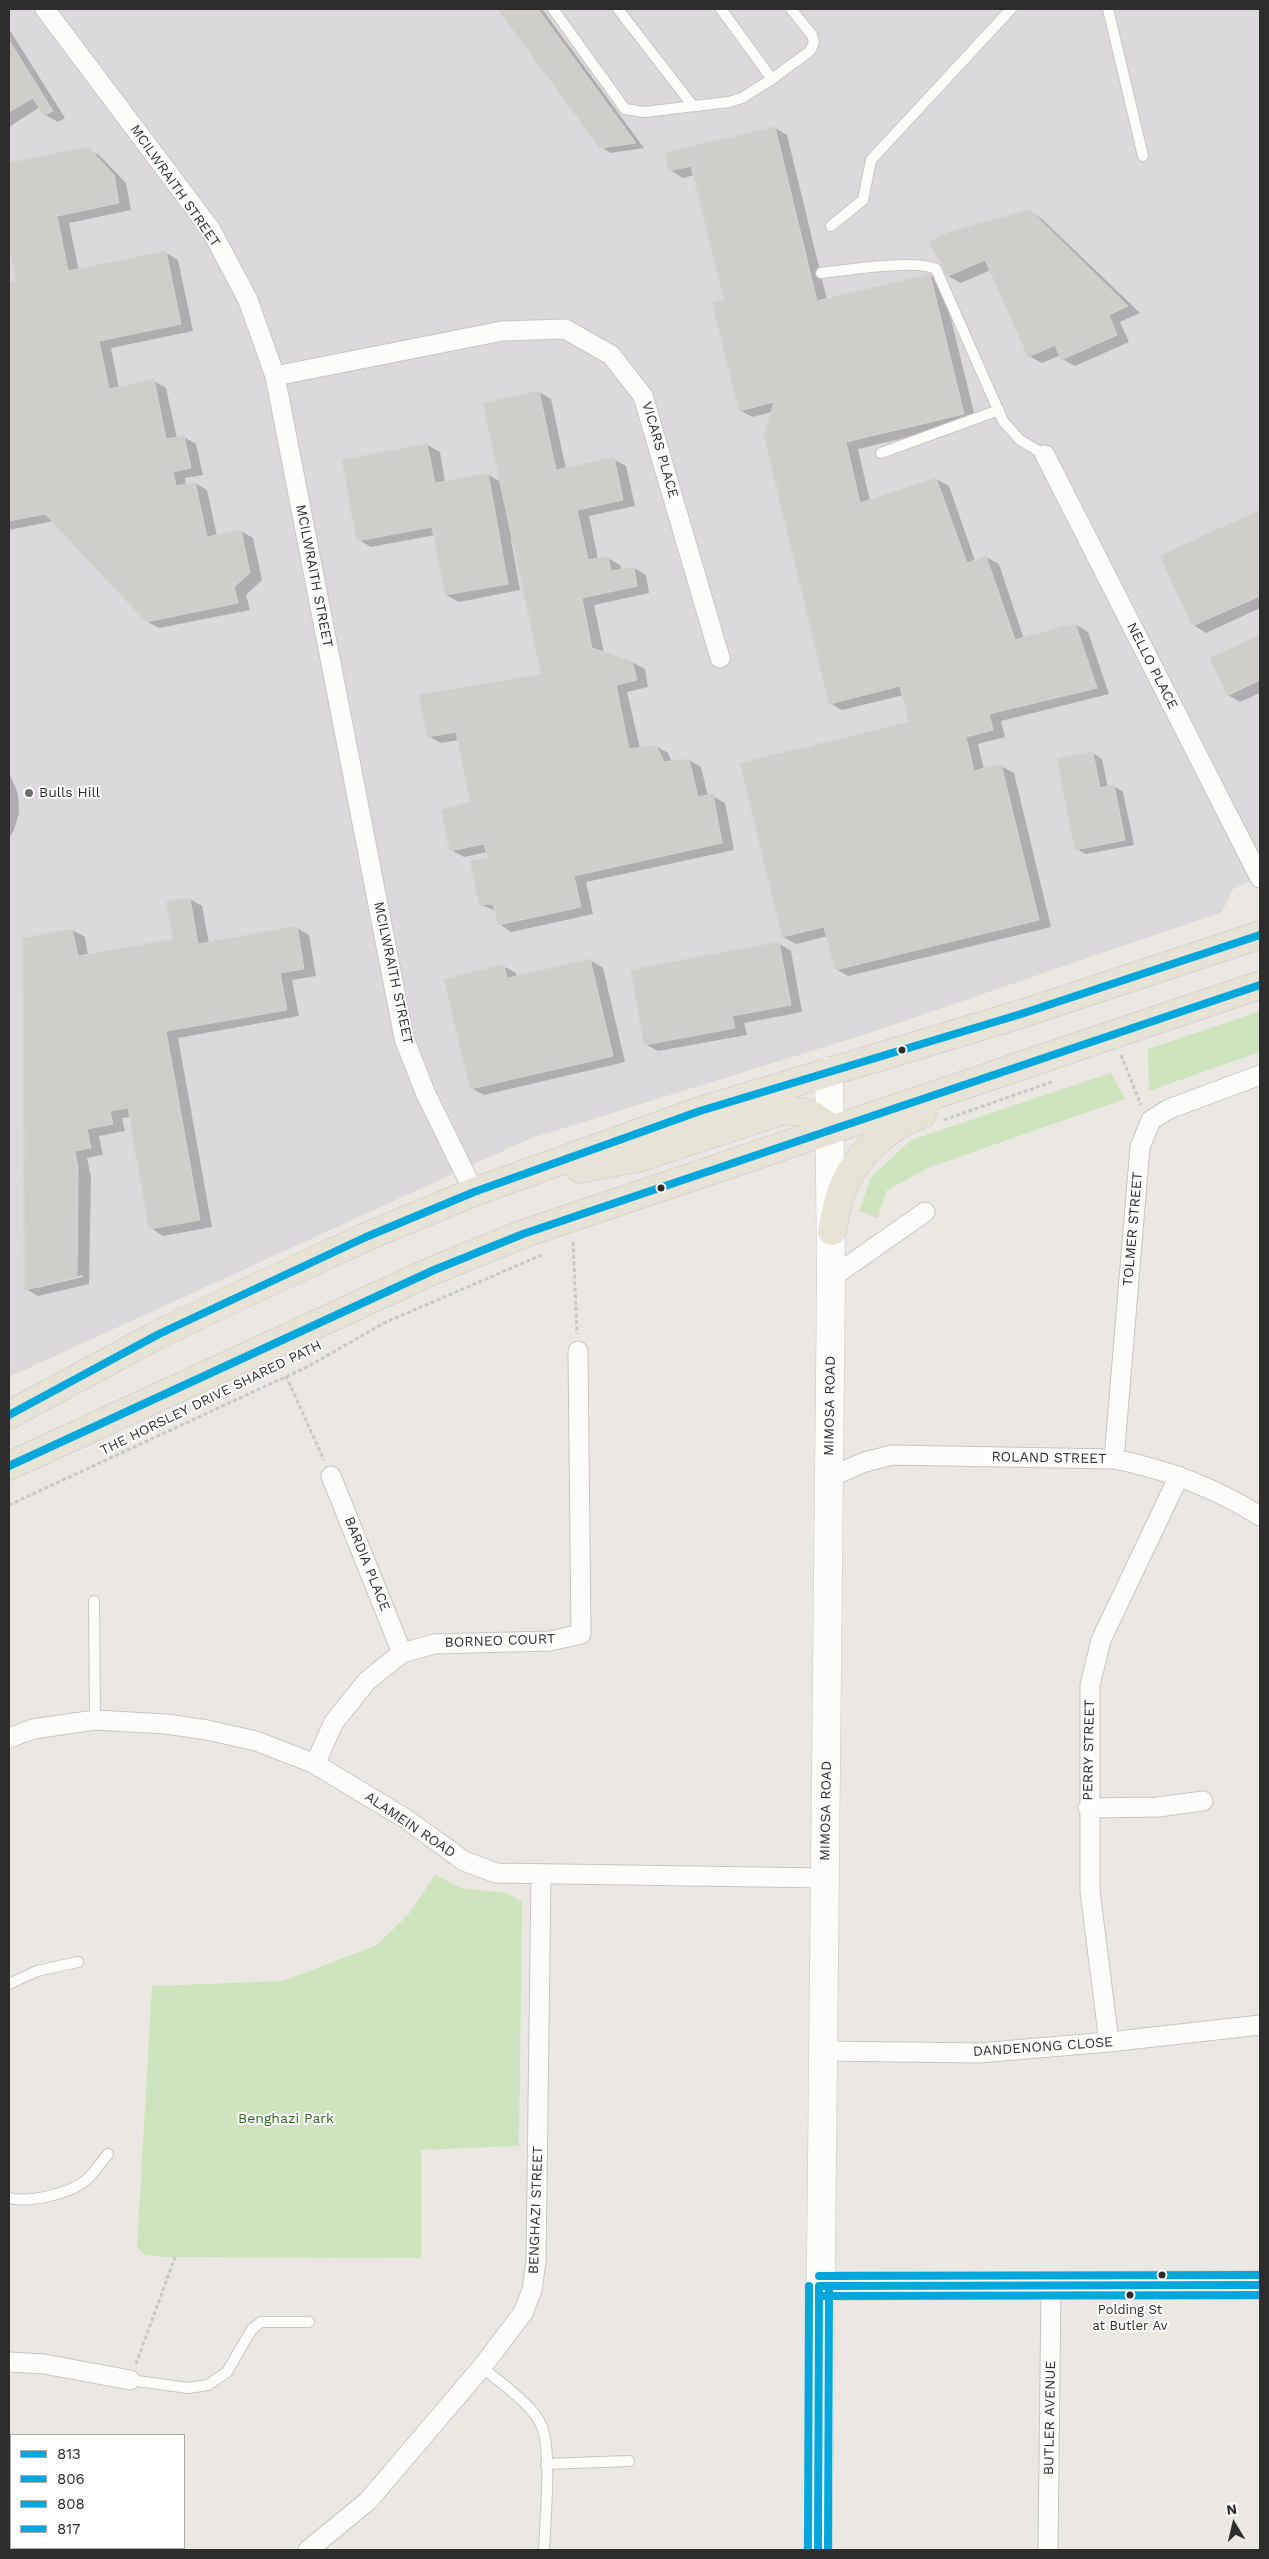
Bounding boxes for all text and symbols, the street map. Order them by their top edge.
street label: MCILWRAITH STREET [126,122,224,250]
street label: VICARS PLACE [638,400,682,500]
street label: MCILWRAITH STREET [292,503,336,649]
street label: NELLO PLACE [1123,620,1181,712]
place label: Bulls Hill [39,785,100,801]
marker: Bulls Hill [23,787,35,799]
street label: MCILWRAITH STREET [370,900,416,1046]
unlabelled marker [897,1045,907,1055]
street label: TOLMER STREET [1120,1171,1146,1287]
unlabelled marker [656,1183,666,1193]
street label: THE HORSLEY DRIVE SHARED PATH [98,1337,324,1459]
street label: MIMOSA ROAD [821,1356,839,1456]
street label: ROLAND STREET [991,1449,1107,1467]
street label: BARDIA PLACE [340,1514,394,1614]
street label: BORNEO COURT [444,1631,556,1651]
street label: PERRY STREET [1080,1699,1098,1801]
street label: MIMOSA ROAD [817,1761,835,1861]
street label: ALAMEIN ROAD [362,1788,458,1862]
street label: DANDENONG CLOSE [972,2034,1114,2060]
park label: Benghazi Park [238,2111,334,2127]
street label: BENGHAZI STREET [525,2146,547,2274]
unlabelled marker [1157,2270,1167,2280]
marker: Polding St at Butler Av [1125,2290,1135,2300]
place label: Polding St at Butler Av [1092,2302,1168,2333]
street label: BUTLER AVENUE [1041,2361,1059,2475]
legend [10,2434,185,2549]
text: 813 [57,2445,81,2463]
text: 806 [57,2470,85,2488]
text: 808 [57,2495,85,2513]
north arrow [1209,2499,1259,2549]
text: N [1225,2500,1238,2518]
text: 817 [57,2520,81,2538]

